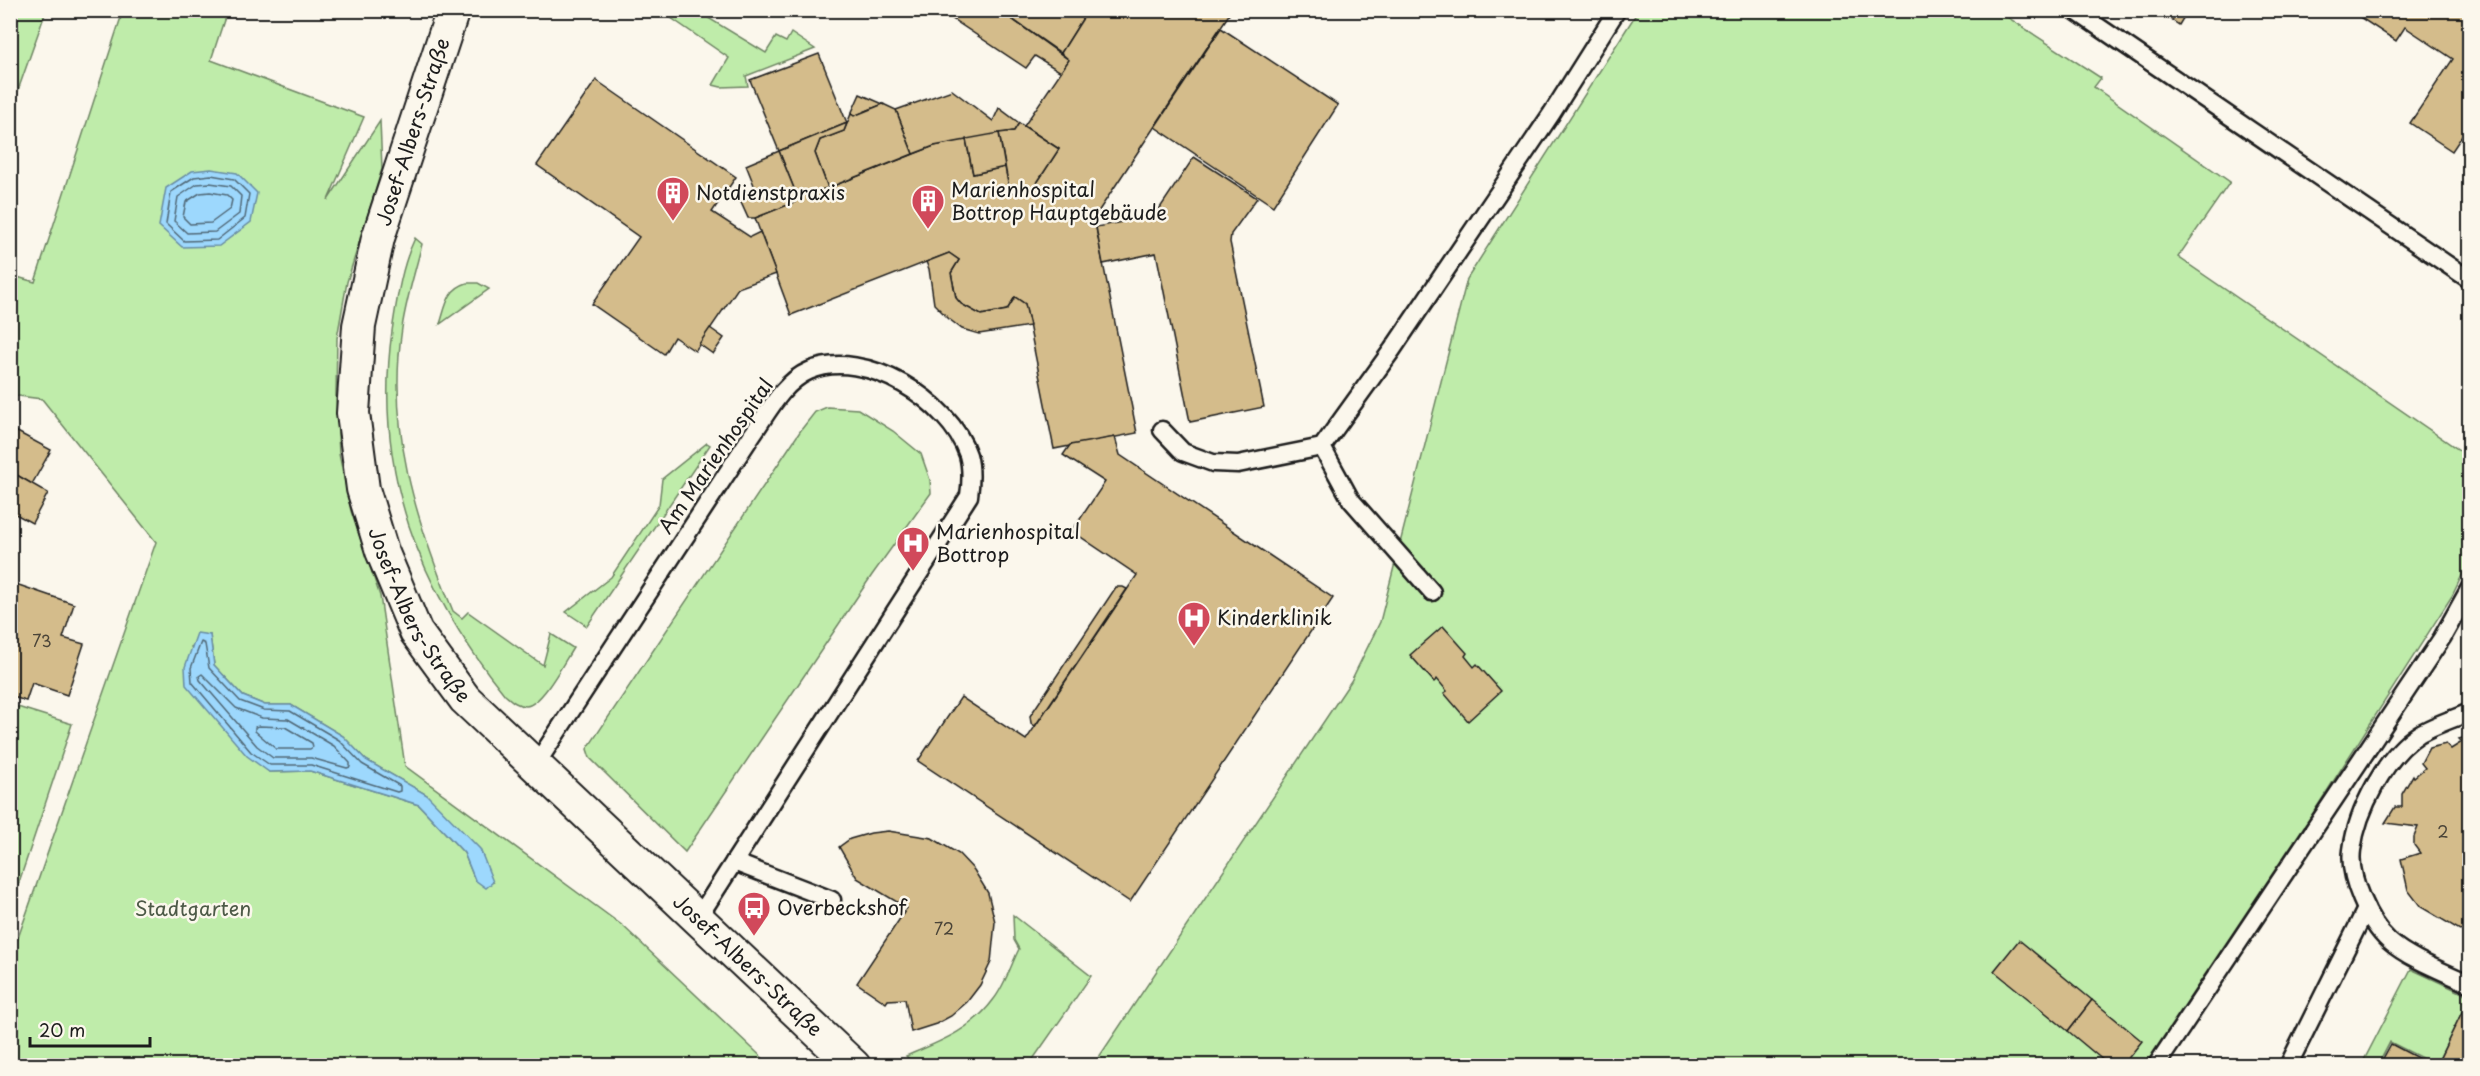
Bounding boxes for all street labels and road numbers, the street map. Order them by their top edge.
street label: Josef-Albers-Straße [368,34,457,230]
street label: Am Marienhospital [650,372,780,539]
street label: Josef-Albers-Straße [362,524,479,708]
street label: Josef-Albers-Straße [667,887,830,1043]

